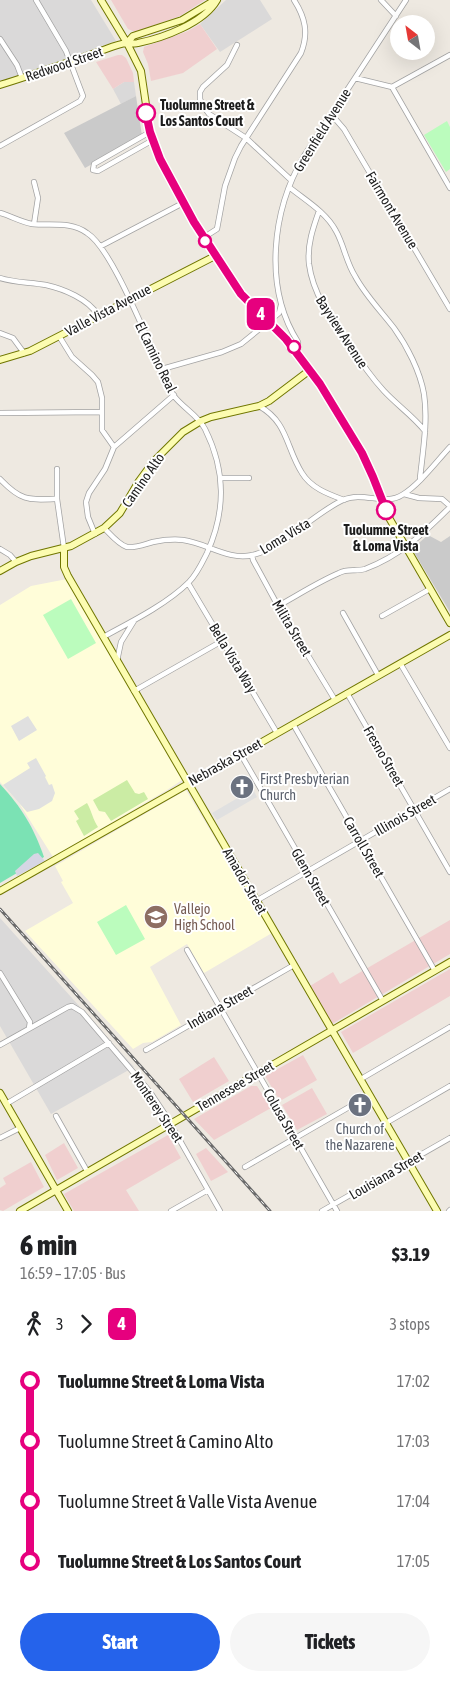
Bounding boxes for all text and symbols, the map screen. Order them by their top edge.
north arrow [390,15,435,60]
map controls [390,15,435,60]
street label: Redwood Street [23,43,105,85]
street label: Greenfield Avenue [290,85,354,175]
place label: Tuolumne Street & Los Santos Court [160,97,255,129]
marker: Tuolumne Street & Los Santos Court [136,103,156,123]
street label: Fairmont Avenue [363,168,421,252]
unlabelled marker [198,234,212,248]
street label: Valle Vista Avenue [62,281,154,339]
street label: Bayview Avenue [313,293,371,371]
line badge: 4 [245,298,277,330]
text: 4 [257,303,265,324]
street label: El Camino Real [132,319,180,395]
unlabelled marker [287,340,301,354]
street label: Camino Alto [119,450,167,510]
marker: Tuolumne Street & Loma Vista [376,500,396,520]
street label: Loma Vista [257,515,313,557]
place label: Tuolumne Street & Loma Vista [343,522,429,554]
street label: Milita Street [269,597,315,659]
street label: Bella Vista Way [206,620,260,696]
street label: Fresno Street [360,723,408,789]
street label: Nebraska Street [185,735,265,789]
place label: First Presbyterian Church [260,771,349,803]
church icon: First Presbyterian Church [229,774,255,800]
street label: Illinois Street [371,791,439,839]
street label: Carroll Street [340,814,388,880]
street label: Amador Street [220,845,270,917]
street label: Glenn Street [288,845,334,909]
place label: Vallejo High School [174,901,235,933]
school or university icon: Vallejo High School [143,904,169,930]
street label: Indiana Street [185,982,255,1032]
street label: Tennessee Street [193,1057,277,1115]
street label: Monterey Street [128,1069,186,1145]
street label: Colusa Street [260,1086,308,1152]
church icon: Church of the Nazarene [347,1092,373,1118]
place label: Church of the Nazarene [325,1121,395,1153]
street label: Louisiana Street [346,1147,426,1203]
text: 6 min [20,1229,77,1261]
text: $3.19 [392,1243,430,1265]
text: 16:59 – 17:05 · Bus [20,1264,126,1282]
icon: walk [20,1310,48,1338]
icon: forward [72,1310,100,1338]
text: 4 [118,1313,126,1334]
text: 3 [56,1315,64,1333]
text: 3 stops [389,1315,430,1333]
text: Tuolumne Street & Loma Vista [58,1370,265,1392]
text: 17:02 [397,1372,430,1390]
text: Tuolumne Street & Camino Alto [58,1430,273,1452]
text: 17:03 [397,1432,430,1450]
text: Tuolumne Street & Valle Vista Avenue [58,1490,317,1512]
text: 17:04 [397,1492,430,1510]
text: Tuolumne Street & Los Santos Court [58,1550,301,1572]
text: 17:05 [397,1552,430,1570]
button: Start [20,1613,220,1671]
button: Tickets [230,1613,430,1671]

